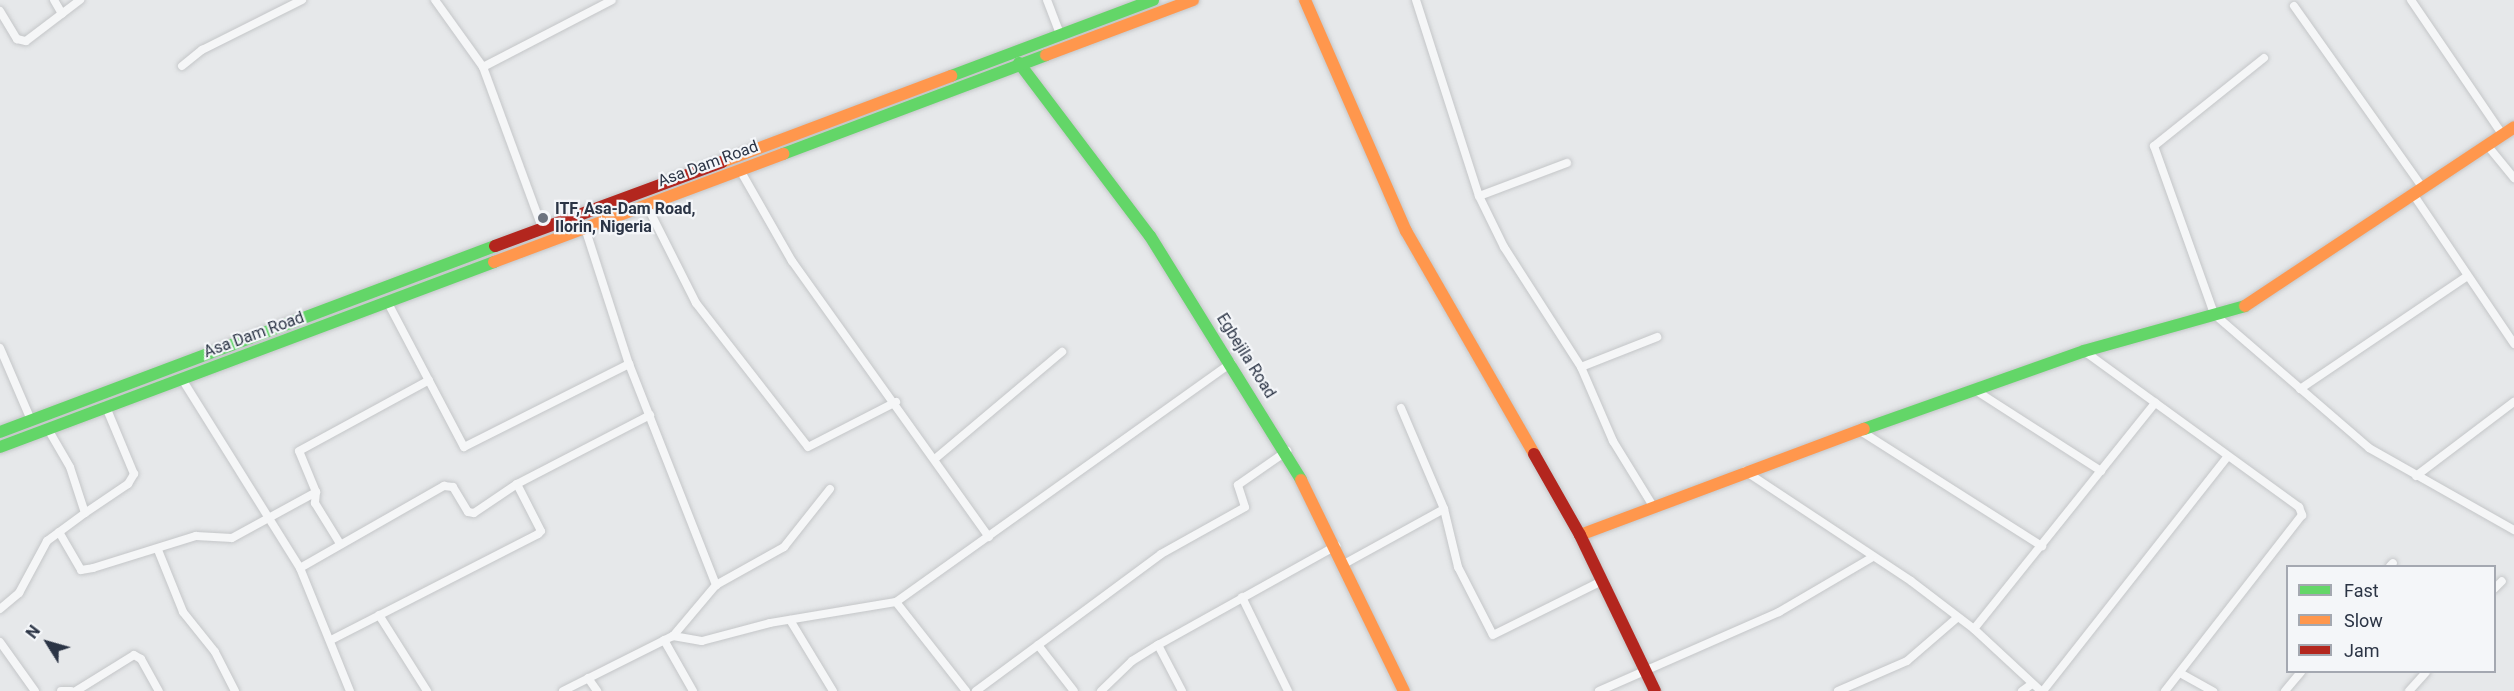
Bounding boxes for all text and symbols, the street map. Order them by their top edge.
street label: Asa Dam Road [655,137,761,191]
place label: ITF, Asa-Dam Road, Ilorin, Nigeria [555,199,695,237]
marker: ITF, Asa-Dam Road, Ilorin, Nigeria [536,211,550,225]
street label: Asa Dam Road [201,308,307,362]
street label: Egbejila Road [1212,310,1280,402]
legend [2286,565,2496,673]
text: Fast [2344,580,2379,601]
text: Slow [2344,610,2383,631]
north arrow [18,613,78,673]
text: N [22,622,44,642]
text: Jam [2344,640,2380,661]

